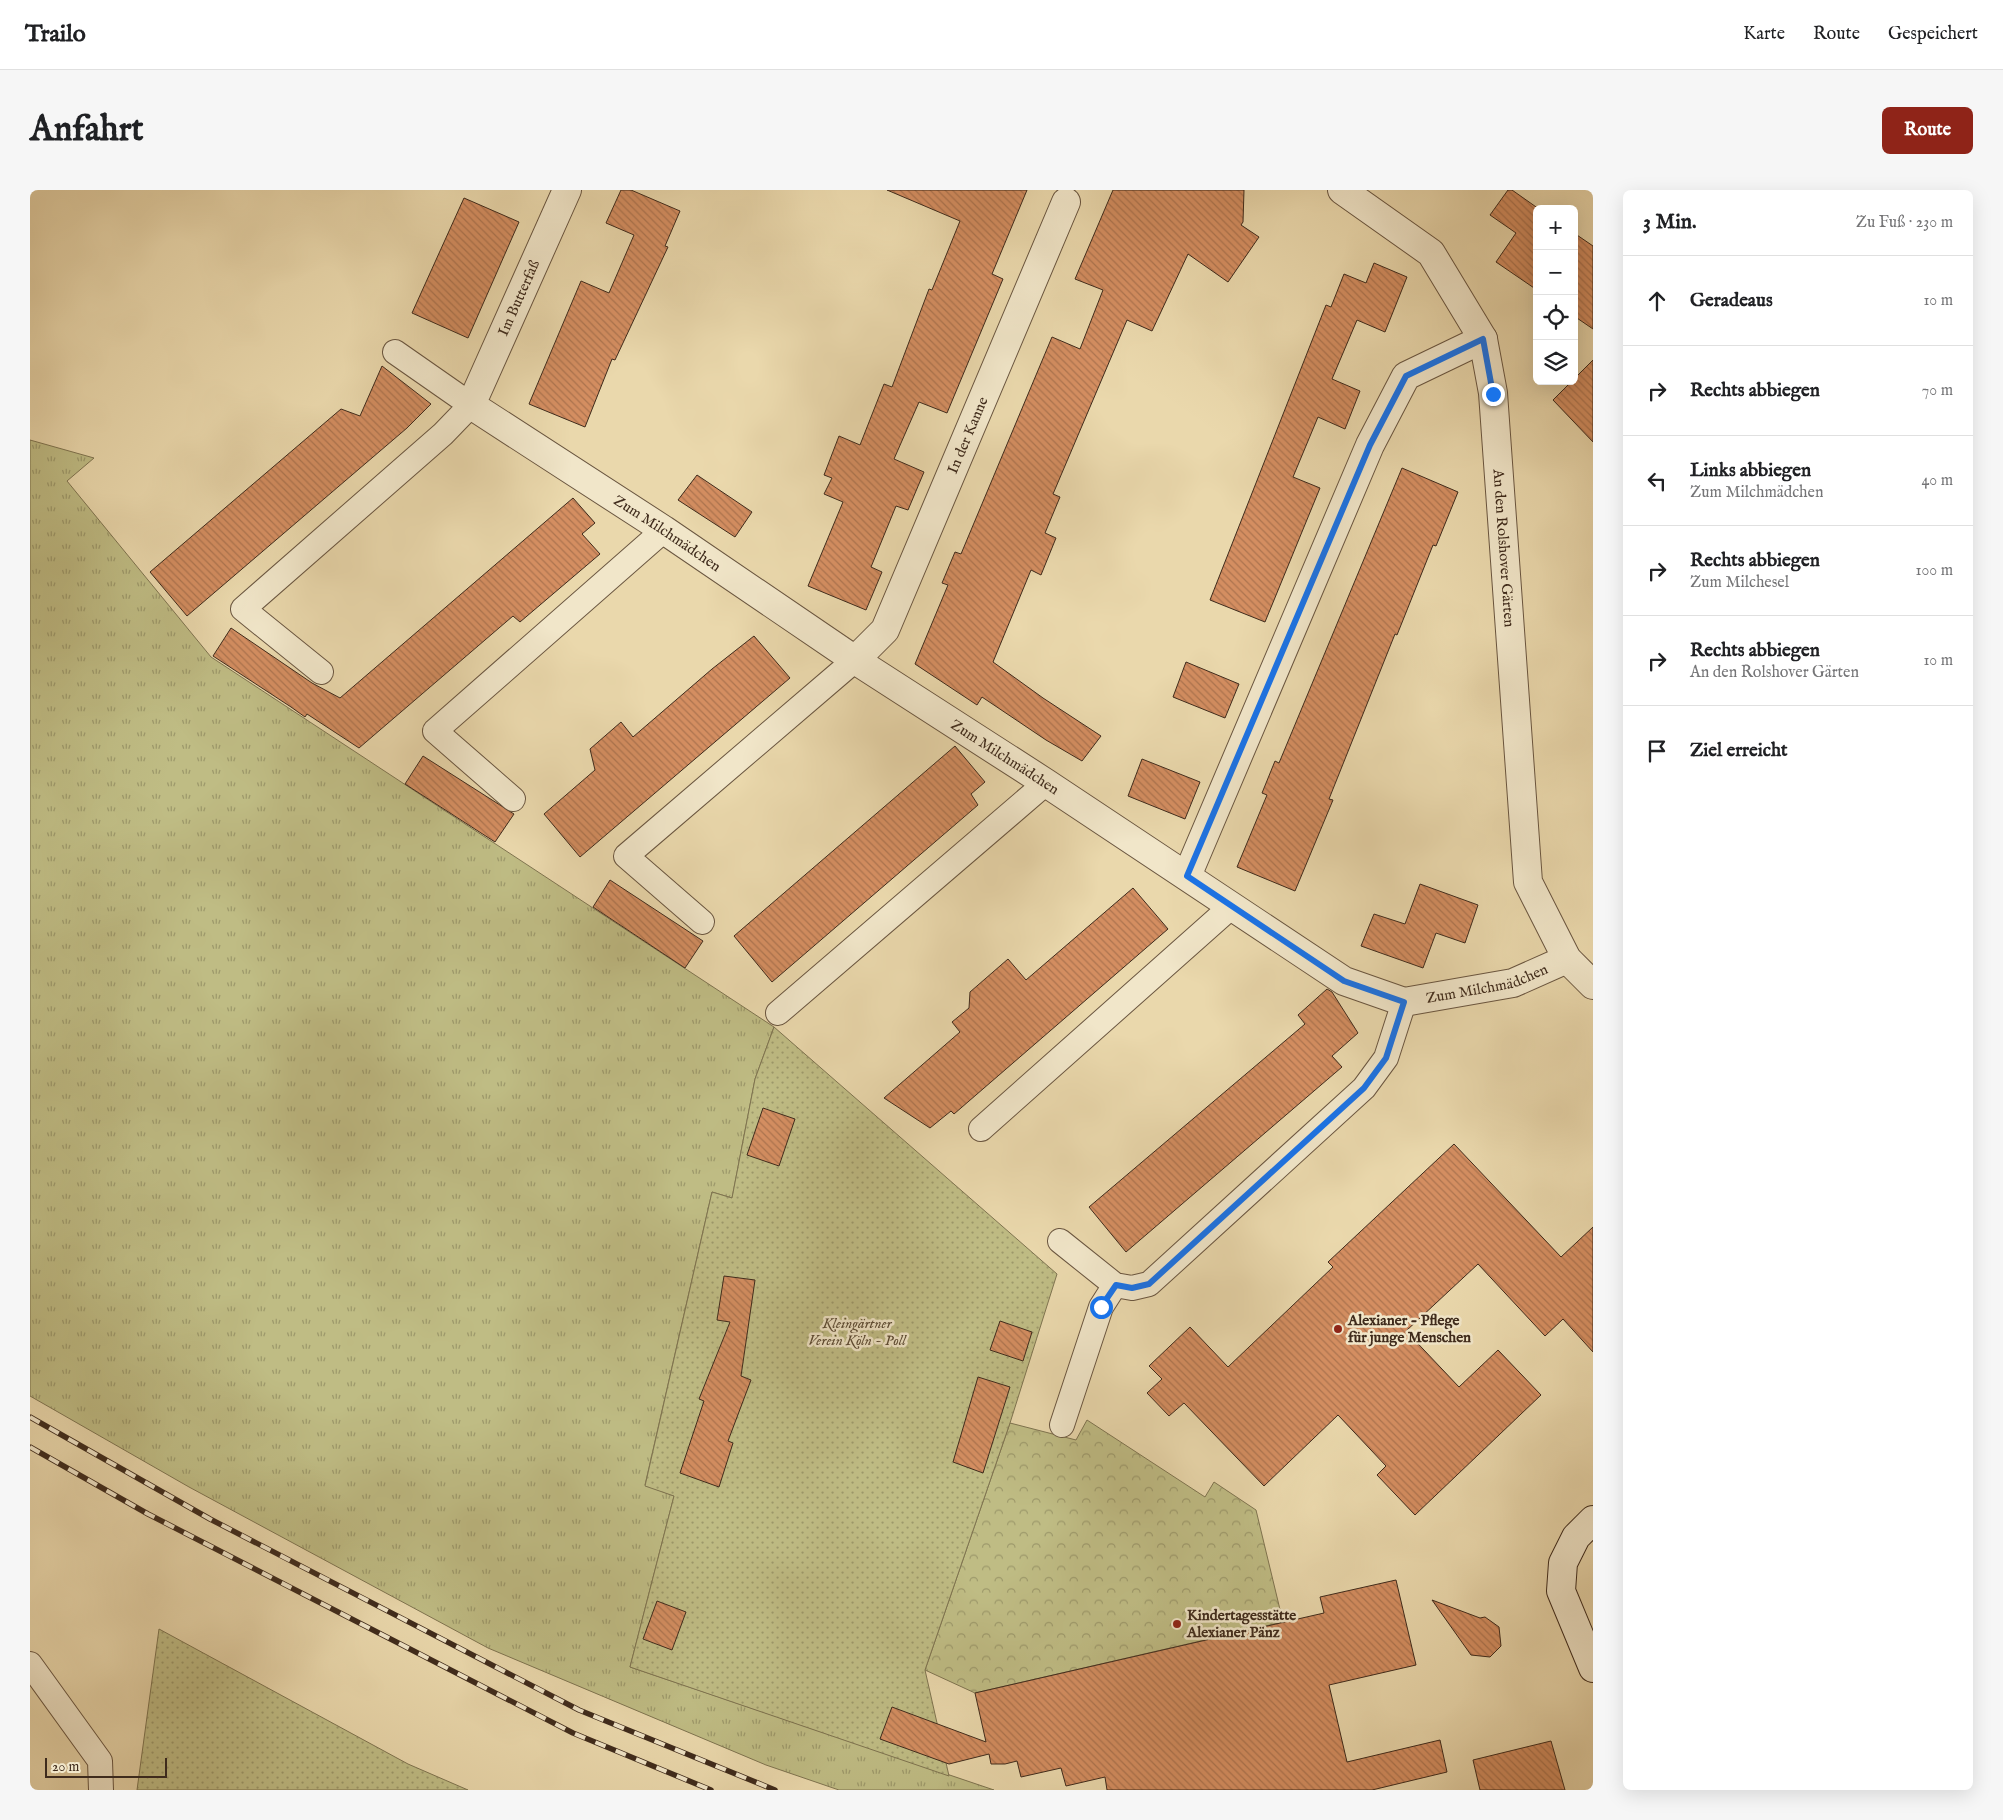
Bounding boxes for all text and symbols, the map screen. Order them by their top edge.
text: Trailo [25,19,86,50]
text: Karte [1743,23,1785,46]
text: Route [1813,23,1860,46]
text: Gespeichert [1888,23,1978,46]
button: Route [1882,107,1973,154]
text: Anfahrt [30,108,144,153]
map controls [1533,205,1578,385]
button: + [1533,205,1578,250]
text: 3 Min. [1643,209,1696,236]
text: Zu Fuß · 230 m [1856,213,1953,233]
button: − [1533,250,1578,295]
street label: Im Butterfaß [494,257,544,339]
icon: ahead [1643,287,1671,315]
text: Geradeaus [1690,289,1773,313]
text: 10 m [1923,291,1953,311]
button: locate [1533,295,1578,340]
button: layers [1533,340,1578,385]
icon: right [1643,377,1671,405]
text: Rechts abbiegen [1690,379,1820,403]
text: 70 m [1922,381,1953,401]
route end [1482,383,1505,406]
street label: In der Kanne [943,394,992,476]
text: Links abbiegen [1690,459,1811,483]
street label: An den Rolshover Gärten [1489,467,1519,628]
icon: left [1643,467,1671,495]
text: 40 m [1921,471,1953,491]
text: Zum Milchmädchen [1690,483,1823,503]
street label: Zum Milchmädchen [610,490,725,576]
text: Rechts abbiegen [1690,549,1820,573]
icon: right [1643,557,1671,585]
text: 100 m [1916,561,1953,581]
text: Zum Milchesel [1690,573,1789,593]
text: Rechts abbiegen [1690,639,1820,663]
icon: right [1643,647,1671,675]
text: 10 m [1923,651,1953,671]
text: An den Rolshover Gärten [1690,663,1859,683]
street label: Zum Milchmädchen [947,715,1063,799]
icon: arrive [1643,737,1671,765]
text: Ziel erreicht [1690,739,1788,763]
street label: Zum Milchmädchen [1424,959,1551,1008]
route start [1090,1296,1113,1319]
place label: Alexianer - Pflege für junge Menschen [1347,1311,1471,1347]
park label: Kleingärtner Verein Köln - Poll [808,1314,907,1350]
marker: Alexianer - Pflege für junge Menschen [1332,1323,1344,1335]
place label: Kindertagesstätte Alexianer Pänz [1186,1606,1296,1642]
marker: Kindertagesstätte Alexianer Pänz [1171,1618,1183,1630]
scale bar [45,1755,168,1778]
text: 20 m [52,1758,79,1776]

